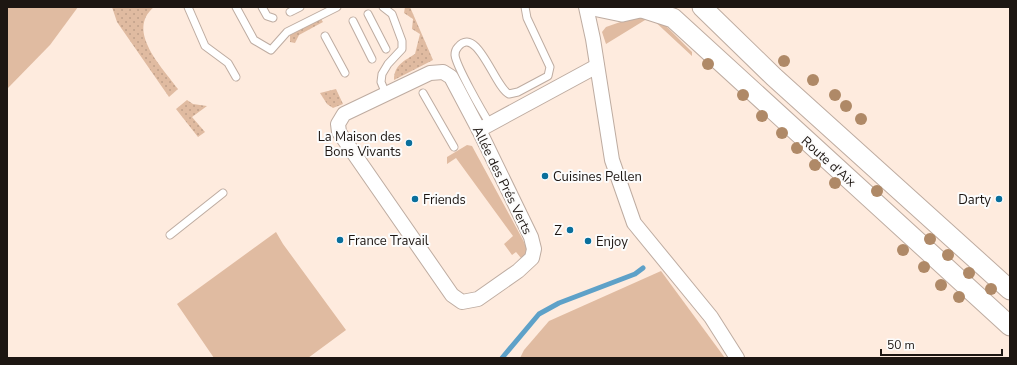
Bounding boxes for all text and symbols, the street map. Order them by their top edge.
street label: Allée des Prés Verts [468,123,536,238]
place label: La Maison des Bons Vivants [318,128,401,161]
street label: Route d'Aix [797,132,860,191]
marker: La Maison des Bons Vivants [404,138,414,148]
place label: Cuisines Pellen [553,168,642,186]
marker: Cuisines Pellen [540,171,550,181]
place label: Friends [423,191,466,209]
place label: Darty [958,191,991,209]
marker: Friends [410,194,420,204]
marker: Darty [994,194,1004,204]
place label: Z [554,222,562,240]
marker: Z [565,225,575,235]
place label: France Travail [348,232,429,250]
place label: Enjoy [596,233,628,251]
marker: France Travail [335,235,345,245]
marker: Enjoy [583,236,593,246]
scale bar [881,331,1002,357]
text: 50 m [887,337,915,353]

